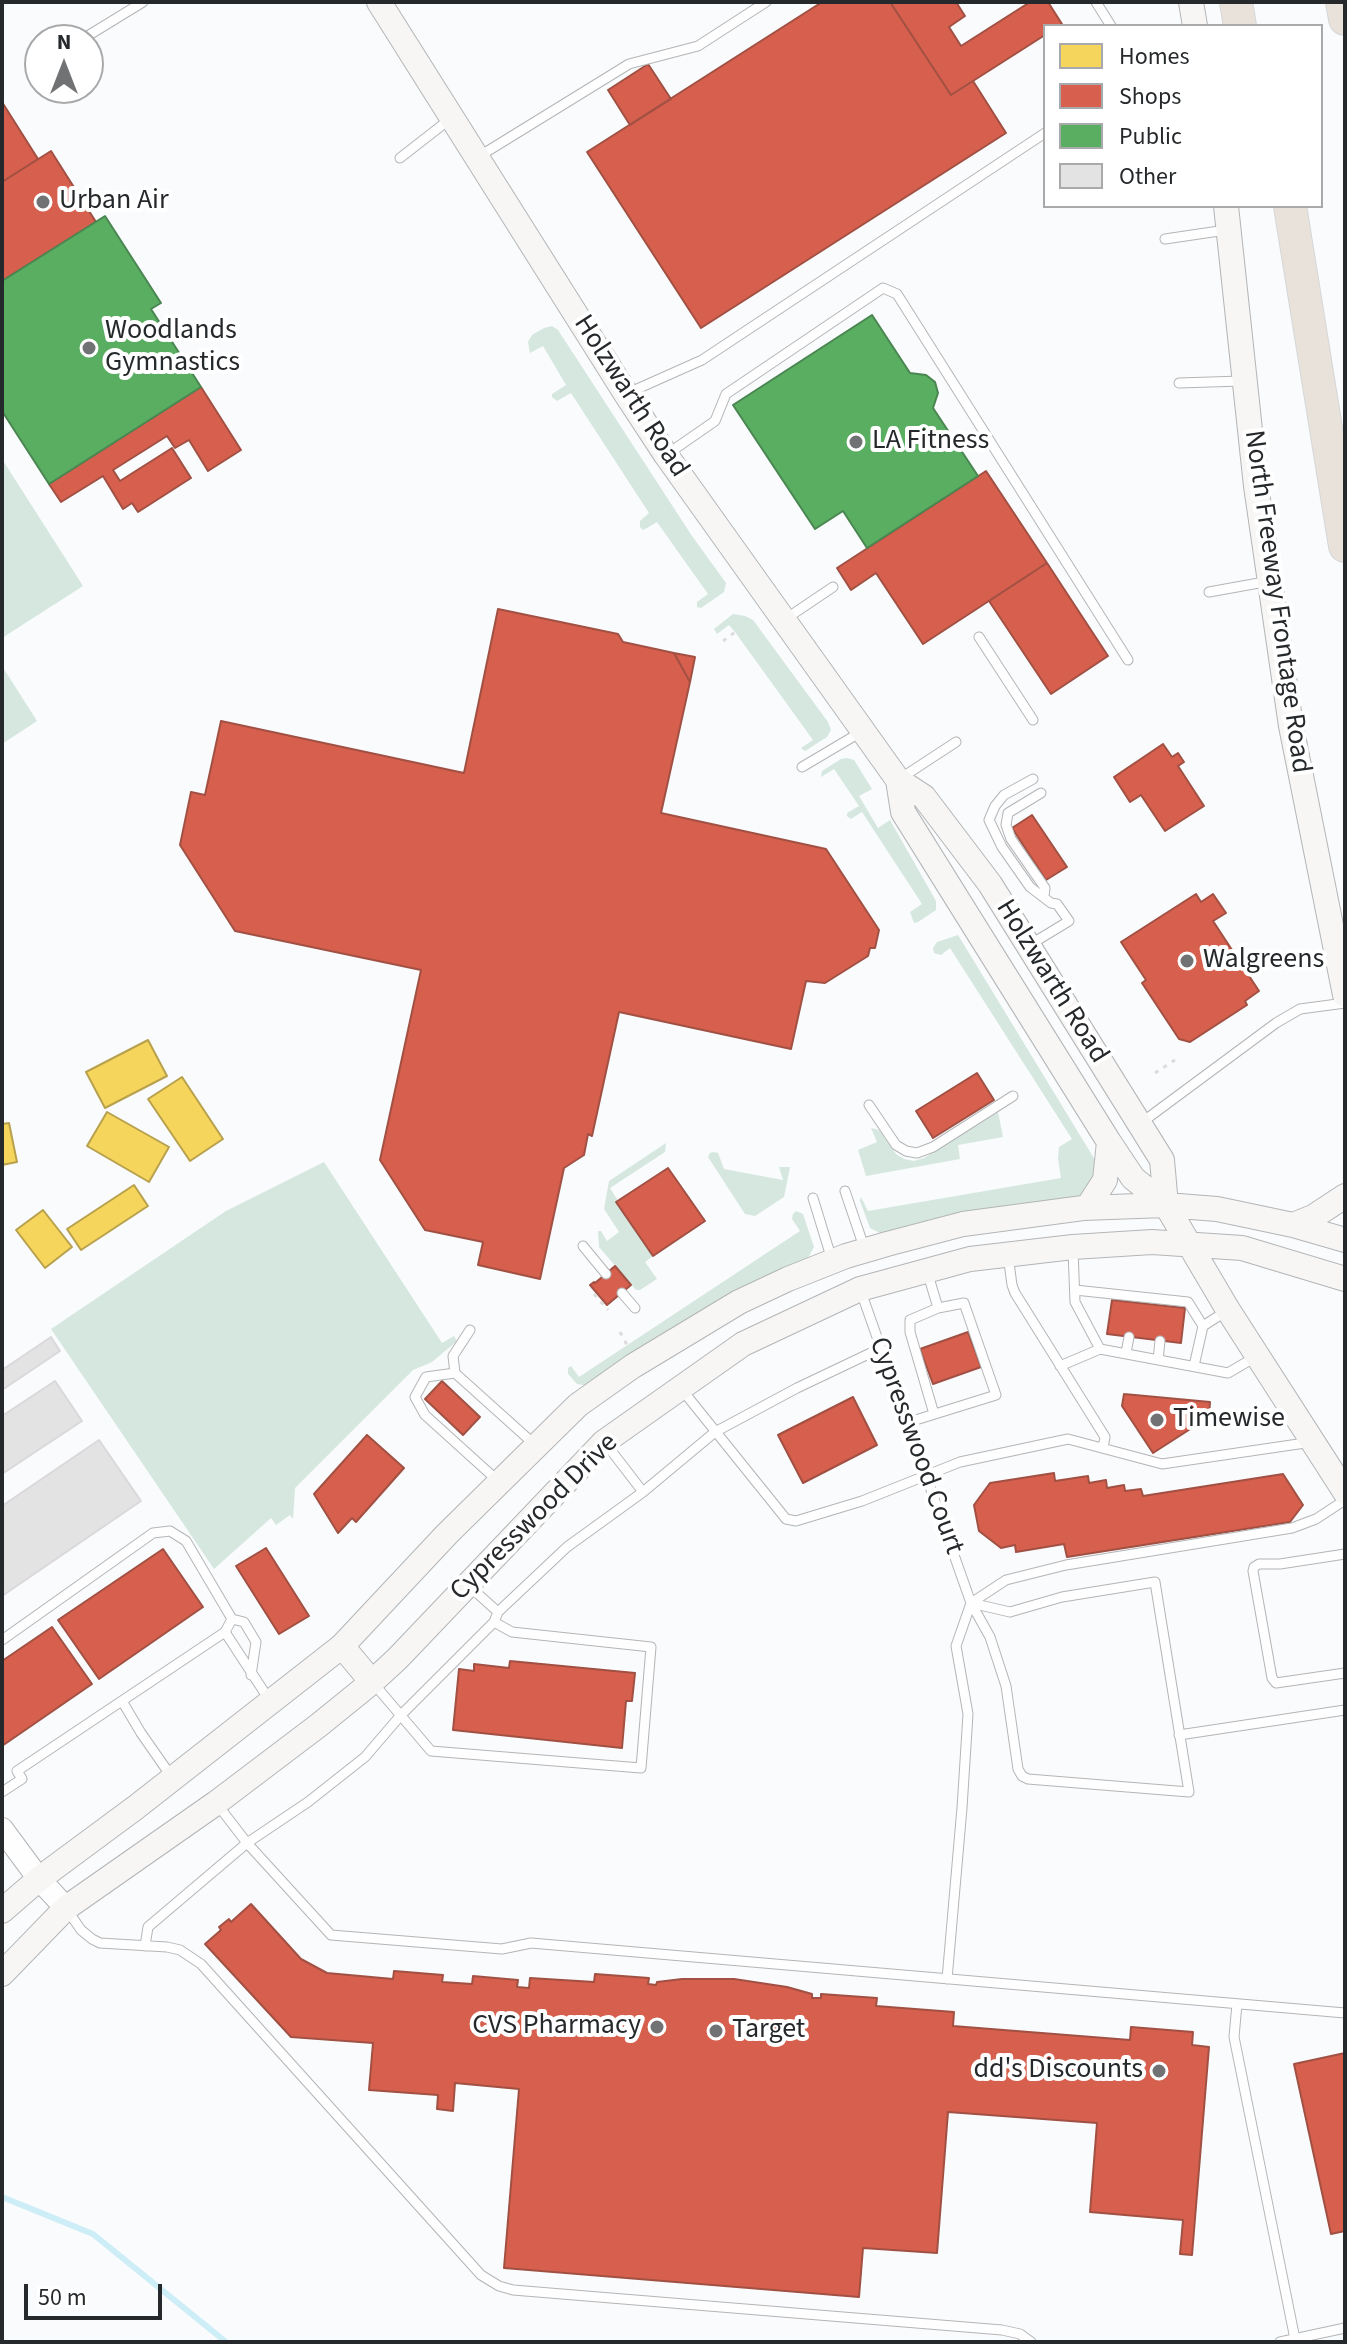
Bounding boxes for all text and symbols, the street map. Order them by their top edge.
north arrow [24,24,104,104]
legend [1043,24,1323,208]
text: N [57,26,71,58]
text: Homes [1119,39,1190,74]
text: Shops [1119,79,1181,114]
text: Public [1119,119,1182,154]
text: Other [1119,159,1176,194]
place label: Urban Air [59,185,169,219]
marker: Urban Air [34,193,52,211]
street label: Holzwarth Road [565,310,695,484]
place label: Woodlands Gymnastics [105,315,240,381]
marker: Woodlands Gymnastics [80,339,98,357]
place label: LA Fitness [872,425,989,459]
street label: North Freeway Frontage Road [1235,428,1317,776]
marker: LA Fitness [847,433,865,451]
street label: Holzwarth Road [987,894,1115,1070]
place label: Walgreens [1203,944,1324,978]
marker: Walgreens [1178,952,1196,970]
street label: Cypresswood Court [860,1333,970,1559]
place label: Timewise [1173,1403,1285,1437]
marker: Timewise [1148,1411,1166,1429]
street label: Cypresswood Drive [444,1427,626,1609]
place label: CVS Pharmacy [472,2010,641,2044]
place label: Target [732,2014,805,2048]
marker: CVS Pharmacy [648,2018,666,2036]
marker: Target [707,2022,725,2040]
place label: dd's Discounts [974,2054,1143,2088]
marker: dd's Discounts [1150,2062,1168,2080]
scale bar [28,2268,166,2318]
text: 50 m [38,2280,87,2315]

